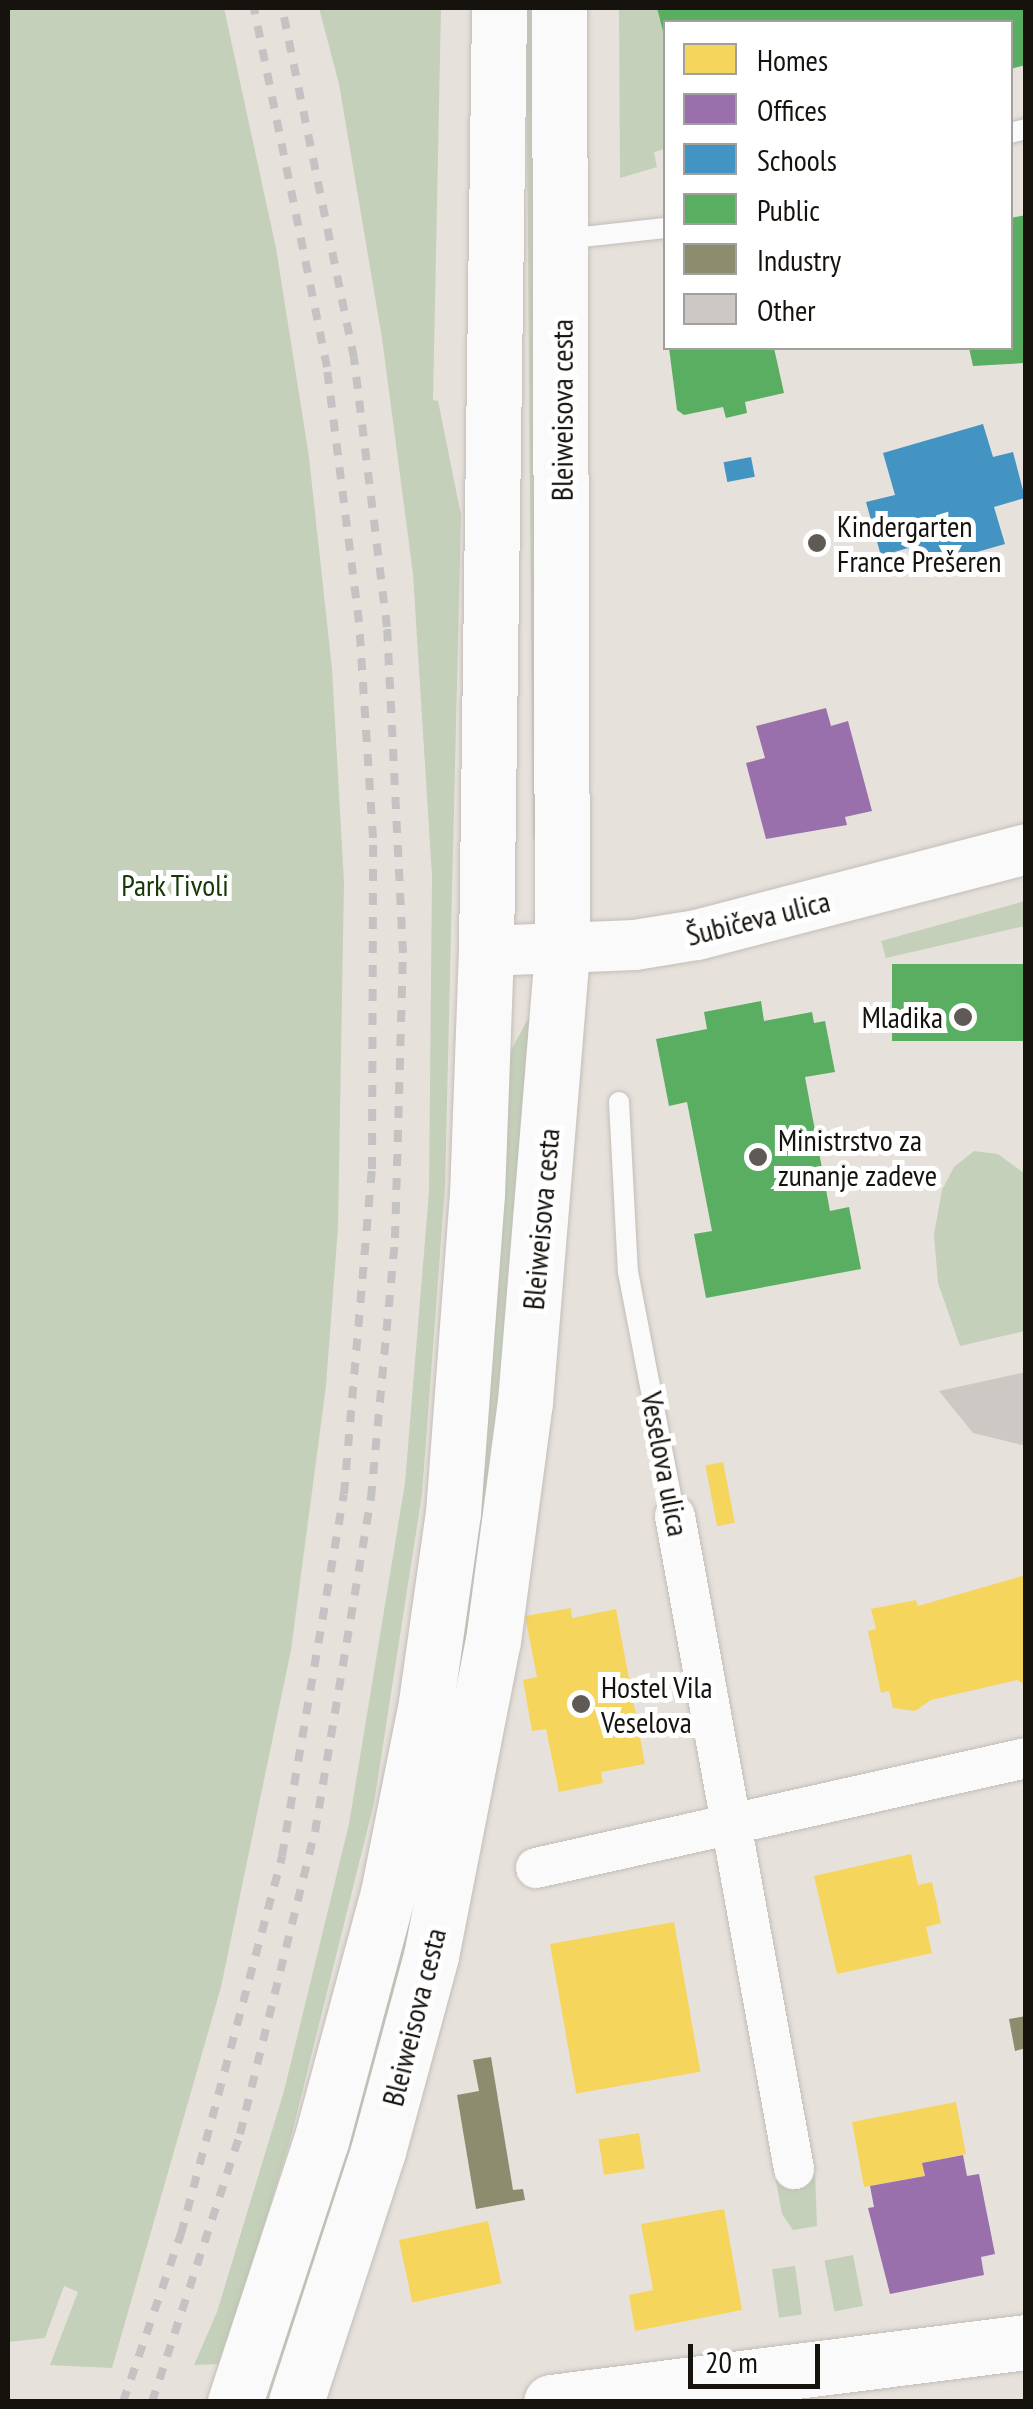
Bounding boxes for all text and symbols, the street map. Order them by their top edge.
legend [663,20,1013,350]
text: Homes [757,40,828,79]
text: Offices [757,90,827,129]
text: Schools [757,140,837,179]
text: Public [757,190,820,229]
text: Industry [757,240,841,279]
text: Other [757,290,816,329]
street label: Bleiweisova cesta [544,319,580,501]
place label: Kindergarten France Prešeren [837,508,1001,578]
marker: Kindergarten France Prešeren [806,532,828,554]
park label: Park Tivoli [121,867,229,903]
street label: Šubičeva ulica [683,883,833,953]
place label: Mladika [862,999,943,1035]
marker: Mladika [952,1006,974,1028]
place label: Ministrstvo za zunanje zadeve [778,1122,937,1192]
street label: Bleiweisova cesta [515,1127,567,1311]
marker: Ministrstvo za zunanje zadeve [747,1146,769,1168]
street label: Veselova ulica [633,1389,697,1539]
place label: Hostel Vila Veselova [601,1669,713,1740]
marker: Hostel Vila Veselova [570,1693,592,1715]
street label: Bleiweisova cesta [375,1924,453,2110]
scale bar [693,2324,826,2386]
text: 20 m [705,2342,758,2381]

